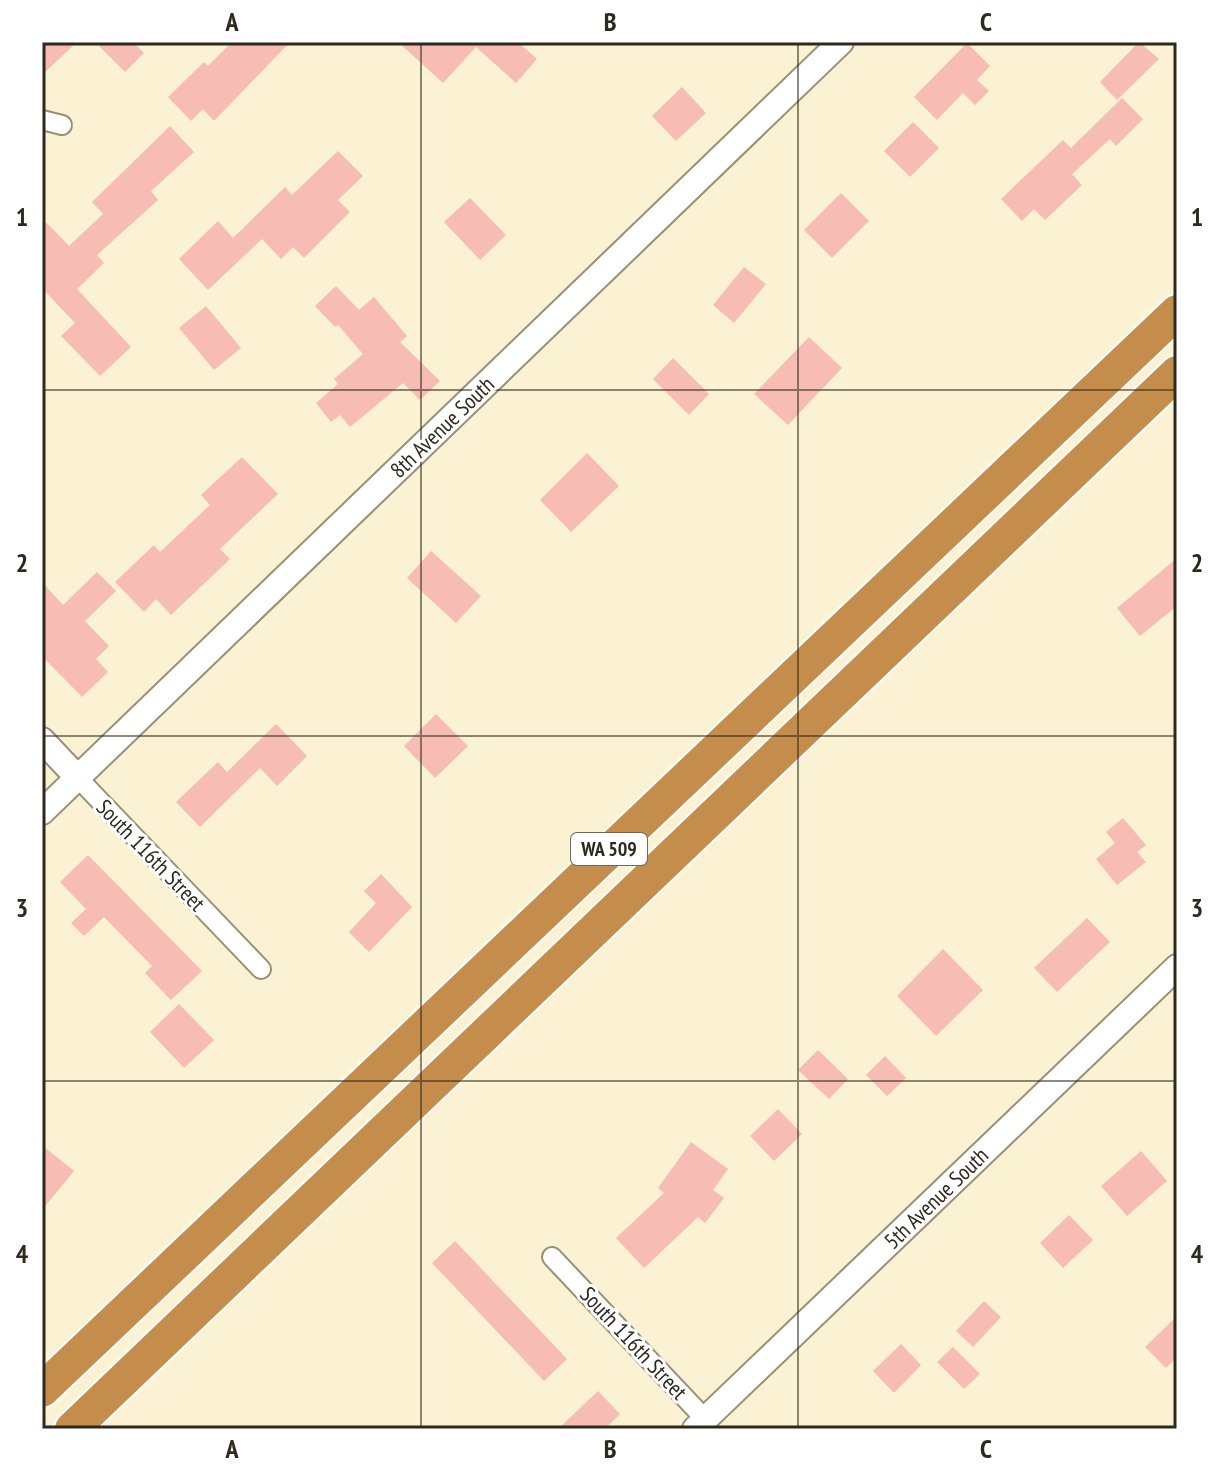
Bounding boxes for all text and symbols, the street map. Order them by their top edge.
text: A [224,5,239,38]
text: B [604,5,617,38]
text: C [980,5,992,38]
text: 1 [16,200,28,233]
text: 1 [1191,200,1203,233]
street label: 8th Avenue South [384,370,500,484]
text: 2 [16,546,28,579]
text: 2 [1191,546,1203,579]
street label: South 116th Street [91,793,211,917]
road number: WA 509 [571,833,647,865]
text: 3 [16,891,28,924]
text: 3 [1191,891,1203,924]
street label: 5th Avenue South [878,1141,994,1255]
text: 4 [16,1237,29,1270]
text: 4 [1191,1237,1204,1270]
street label: South 116th Street [574,1281,694,1405]
text: A [224,1432,239,1465]
text: B [604,1432,617,1465]
text: C [980,1432,992,1465]

